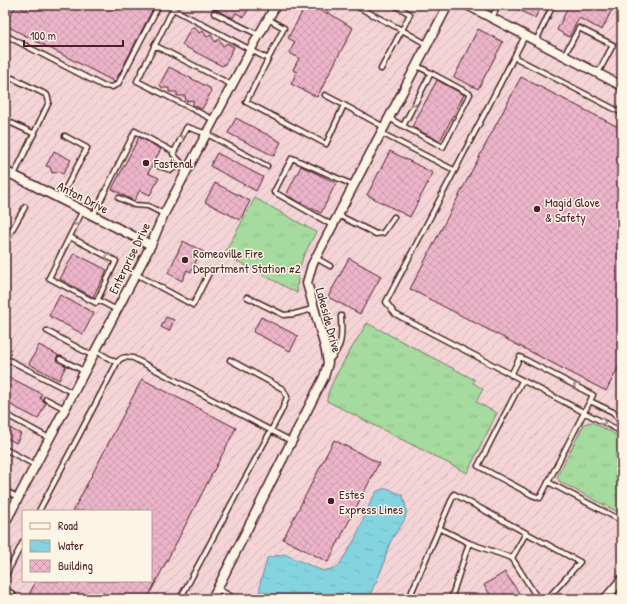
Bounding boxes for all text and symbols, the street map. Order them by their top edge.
scale bar [24,22,123,48]
text: 100 m [30,27,56,44]
one-way arrow [409,102,416,110]
one-way arrow [176,135,184,142]
place label: Fastenal [153,154,194,172]
marker: Fastenal [141,158,151,168]
street label: Anton Drive [54,176,112,218]
place label: Magid Glove & Safety [545,193,600,226]
marker: Magid Glove & Safety [532,204,542,214]
one-way arrow [73,219,81,227]
street label: Enterprise Drive [104,219,154,297]
place label: Romeoville Fire Department Station #2 [193,244,301,277]
one-way arrow [104,254,112,262]
marker: Romeoville Fire Department Station #2 [180,255,190,265]
street label: Lakeside Drive [312,286,346,354]
one-way arrow [572,383,580,390]
one-way arrow [599,418,606,425]
place label: Estes Express Lines [339,485,403,518]
marker: Estes Express Lines [326,496,336,506]
legend [22,510,152,582]
text: Road [58,517,78,534]
text: Water [58,537,84,554]
text: Building [58,557,93,574]

